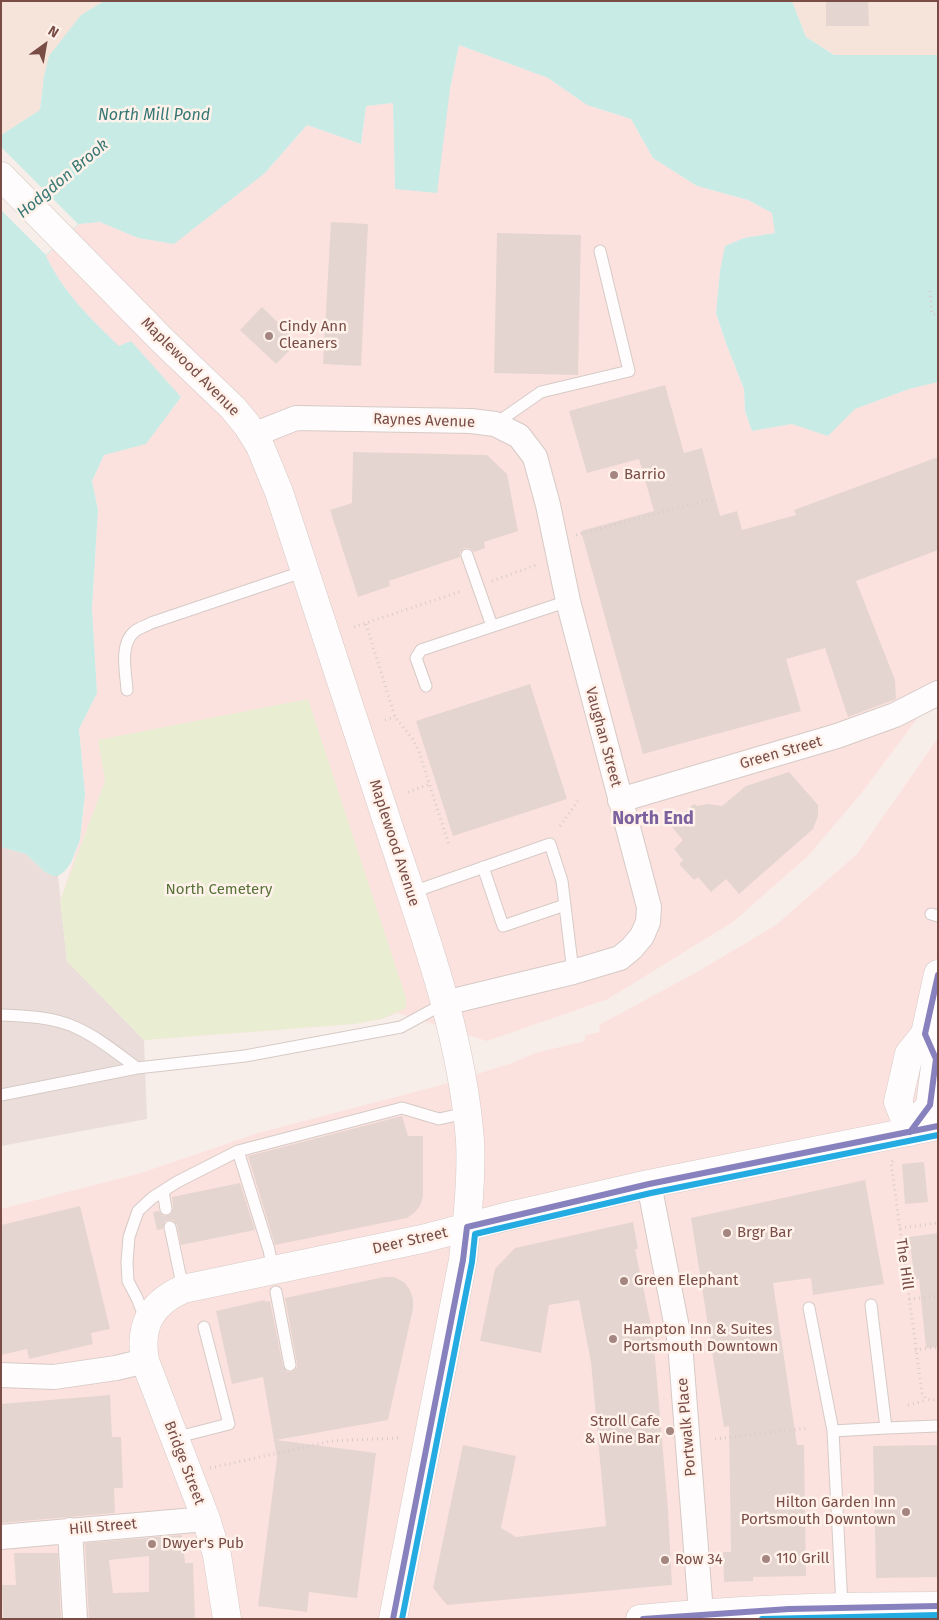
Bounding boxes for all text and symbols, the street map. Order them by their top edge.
north arrow [20,20,70,70]
text: N [45,22,62,42]
water label: North Mill Pond [98,106,210,126]
water label: Hodgdon Brook [13,135,113,223]
street label: Maplewood Avenue [137,314,243,420]
place label: Cindy Ann Cleaners [279,318,347,353]
marker: Cindy Ann Cleaners [263,330,275,342]
street label: Raynes Avenue [373,410,475,432]
place label: Barrio [624,466,666,484]
marker: Barrio [608,469,620,481]
street label: Vaughan Street [581,685,625,789]
street label: Green Street [738,733,824,773]
street label: Maplewood Avenue [365,777,423,909]
district label: North End [612,808,694,830]
park label: North Cemetery [166,881,272,899]
street label: Deer Street [371,1224,449,1258]
place label: Brgr Bar [737,1224,792,1242]
marker: Brgr Bar [721,1227,733,1239]
street label: The Hill [891,1237,917,1291]
place label: Green Elephant [634,1272,738,1290]
marker: Green Elephant [618,1275,630,1287]
place label: Hampton Inn & Suites Portsmouth Downtown [623,1321,778,1356]
marker: Hampton Inn & Suites Portsmouth Downtown [607,1333,619,1345]
street label: Portwalk Place [674,1377,700,1477]
place label: Stroll Cafe & Wine Bar [584,1413,660,1448]
street label: Bridge Street [160,1418,208,1508]
marker: Stroll Cafe & Wine Bar [664,1425,676,1437]
place label: Hilton Garden Inn Portsmouth Downtown [741,1494,896,1529]
marker: Hilton Garden Inn Portsmouth Downtown [900,1506,912,1518]
street label: Hill Street [68,1515,138,1539]
place label: Dwyer's Pub [162,1535,244,1553]
marker: Dwyer's Pub [146,1538,158,1550]
place label: 110 Grill [776,1550,829,1568]
place label: Row 34 [675,1551,723,1569]
marker: 110 Grill [760,1553,772,1565]
marker: Row 34 [659,1554,671,1566]

